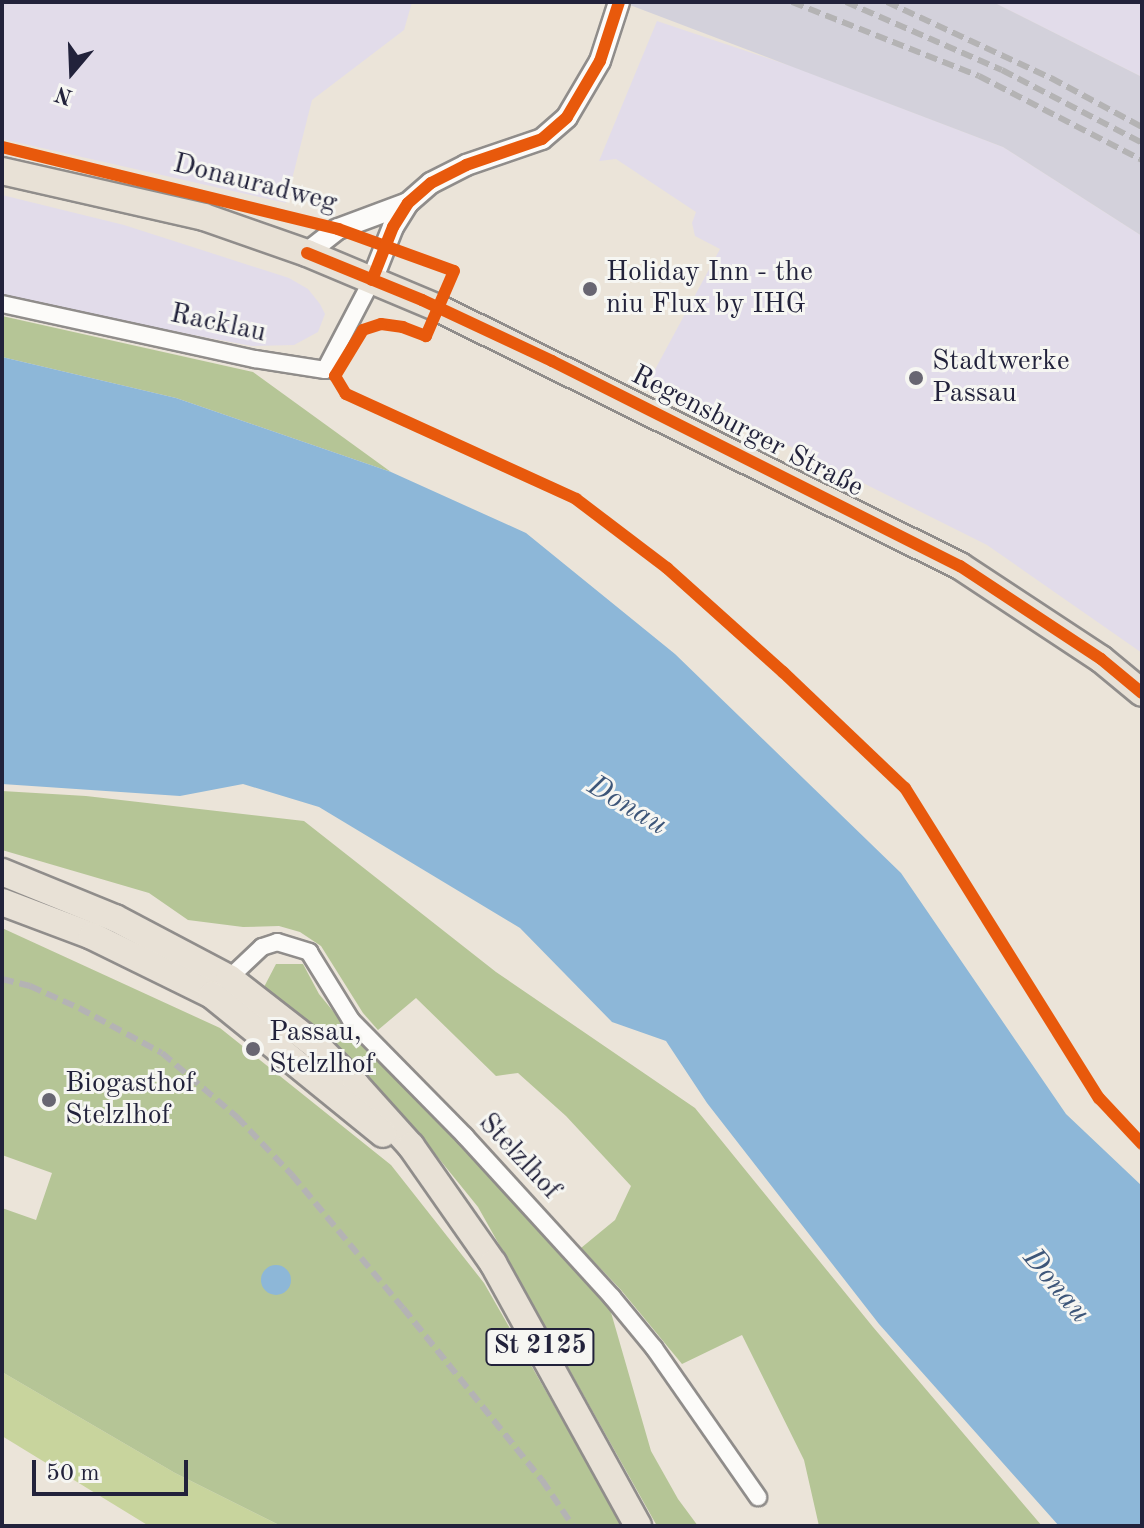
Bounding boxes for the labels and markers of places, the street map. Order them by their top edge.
place label: Holiday Inn - the niu Flux by IHG [606,256,813,322]
marker: Holiday Inn - the niu Flux by IHG [581,280,599,298]
place label: Stadtwerke Passau [932,345,1070,411]
marker: Stadtwerke Passau [907,369,925,387]
place label: Passau, Stelzlhof [269,1016,375,1082]
marker: Passau, Stelzlhof [244,1040,262,1058]
place label: Biogasthof Stelzlhof [65,1067,195,1133]
marker: Biogasthof Stelzlhof [40,1091,58,1109]

